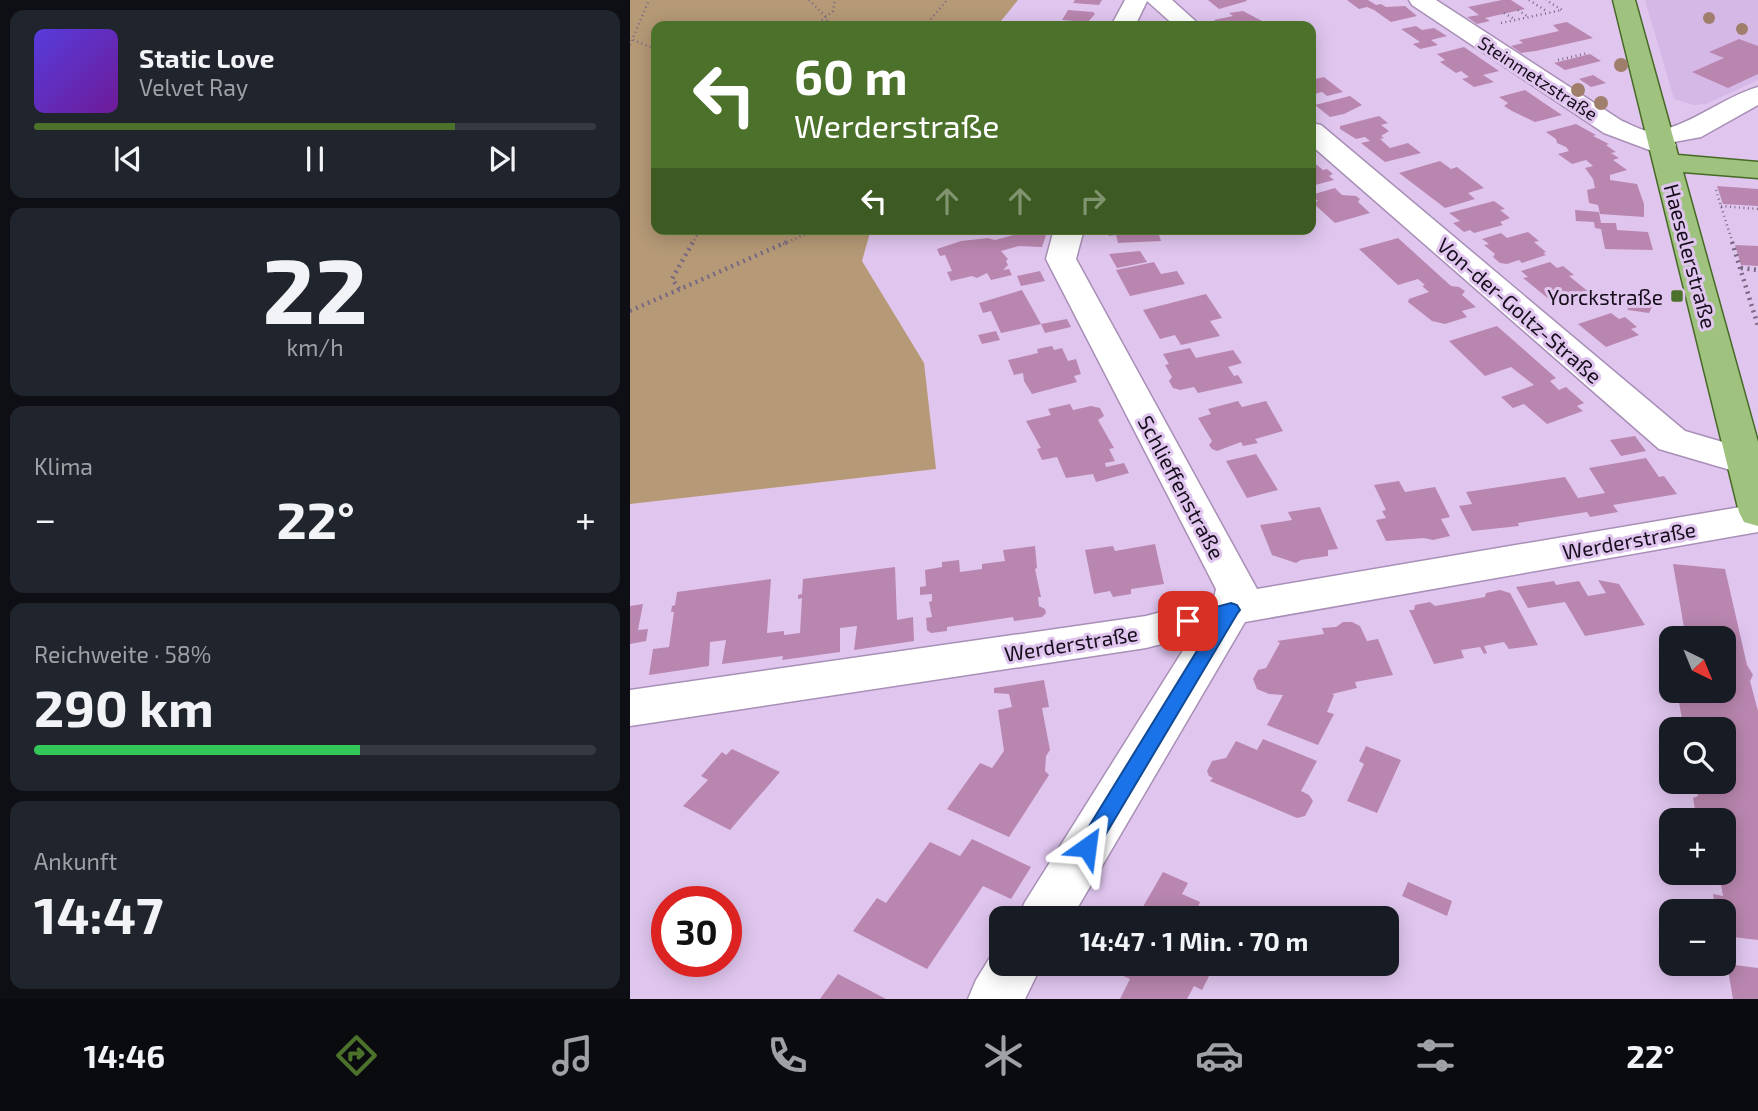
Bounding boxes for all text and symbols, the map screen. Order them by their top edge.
street label: Steinmetzstraße [1474,31,1602,125]
text: Static Love [139,42,275,73]
text: 60 m [794,46,908,105]
icon: left [679,49,770,140]
text: Velvet Ray [139,73,248,101]
text: Werderstraße [794,106,999,144]
icon: previous [109,140,147,178]
icon: pause [296,140,334,178]
icon: next [483,140,521,178]
street label: Haeselerstraße [1660,181,1722,331]
icon: left [855,182,893,220]
icon: ahead [928,182,966,220]
icon: ahead [1001,182,1039,220]
icon: right [1074,182,1112,220]
street label: Von-der-Goltz-Straße [1433,232,1607,388]
text: 22 [262,233,368,342]
place label: Yorckstraße [1547,284,1663,309]
marker: Yorckstraße [1669,288,1685,304]
text: km/h [286,333,344,361]
street label: Schlieffenstraße [1134,411,1230,563]
text: Klima [34,452,93,480]
text: 22° [276,487,355,549]
text: − [34,495,56,541]
text: + [575,495,596,541]
street label: Werderstraße [1560,516,1698,564]
pin [1158,591,1218,651]
icon: arrive [1169,602,1207,640]
street label: Werderstraße [1002,620,1140,666]
north arrow [1659,626,1736,704]
map controls [1659,626,1736,976]
text: Reichweite · 58% [34,640,211,668]
text: 290 km [34,675,214,737]
button: search [1659,717,1736,794]
button: + [1659,808,1736,885]
position arrow [1050,810,1124,884]
text: Ankunft [34,847,117,875]
text: 14:47 [34,882,164,944]
speed limit sign: 30 [651,886,742,977]
button: − [1659,899,1736,976]
text: 14:47 · 1 Min. · 70 m [1080,925,1308,956]
icon: directions [332,1031,381,1080]
icon: music [548,1031,597,1080]
icon: phone [763,1031,812,1080]
icon: climate [979,1031,1028,1080]
icon: car [1195,1031,1244,1080]
icon: filters [1411,1031,1460,1080]
text: 14:46 [83,1036,165,1074]
text: 22° [1626,1036,1675,1074]

